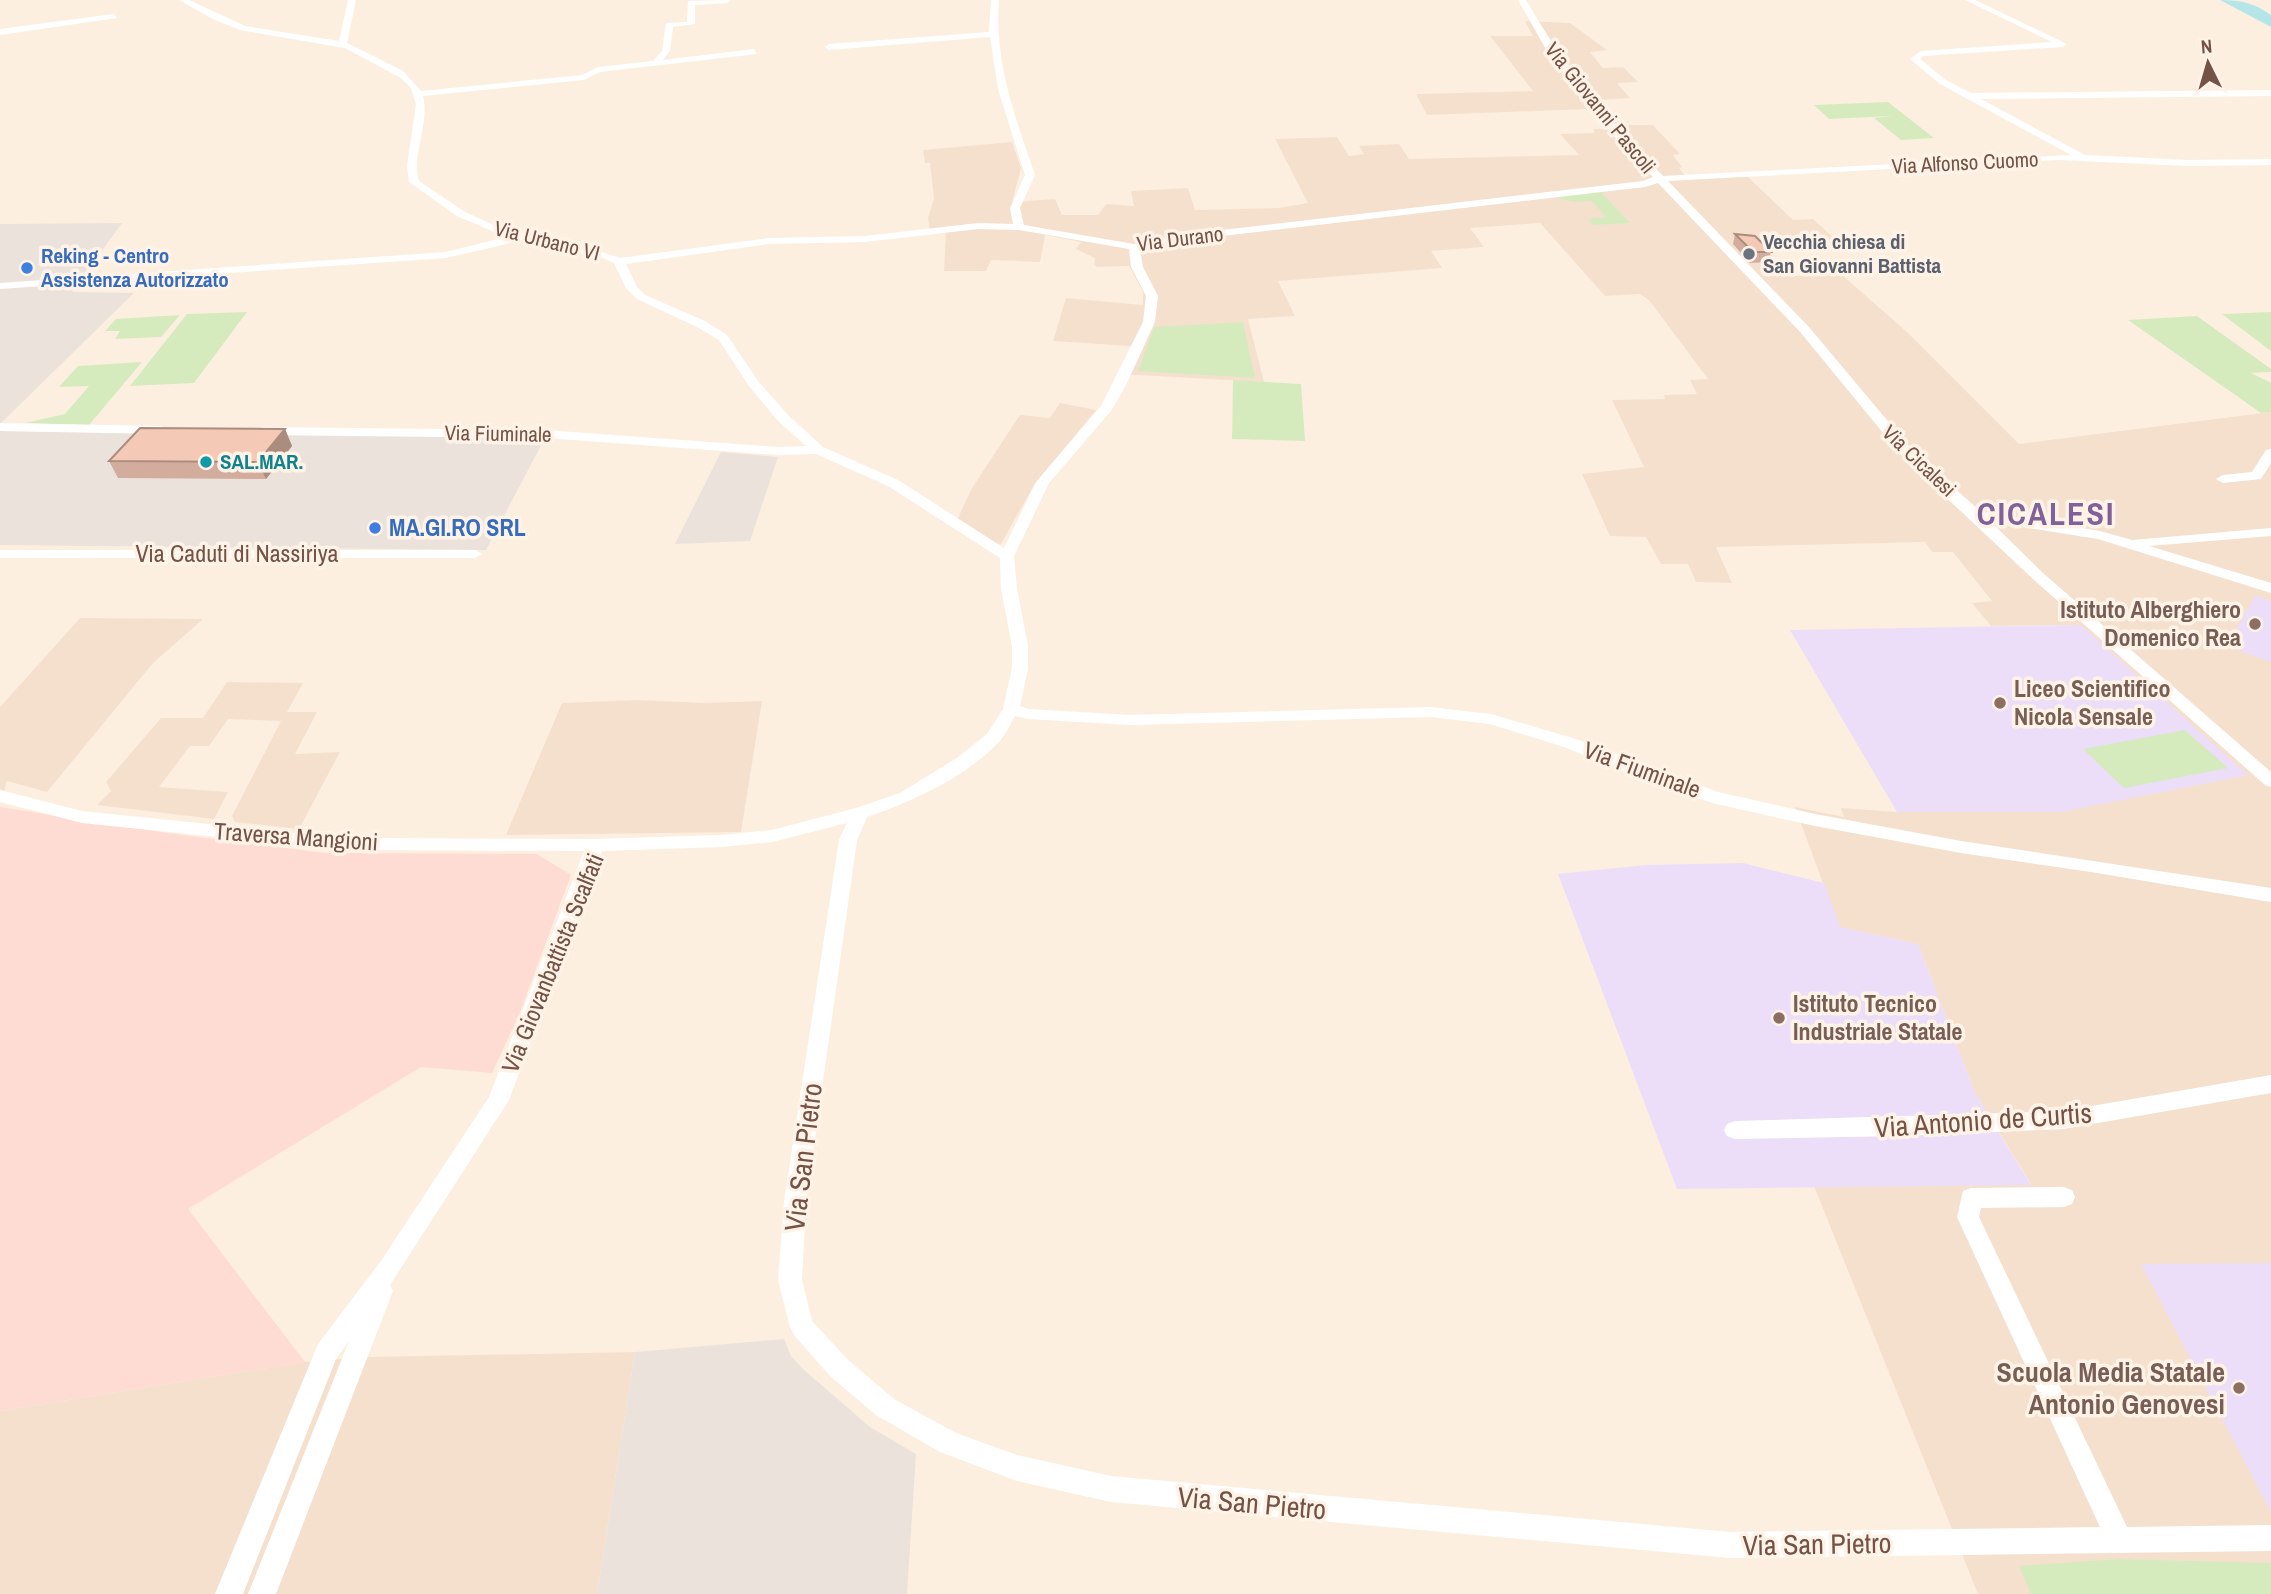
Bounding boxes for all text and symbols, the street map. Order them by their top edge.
north arrow [2173,28,2243,98]
text: N [2200,33,2213,60]
street label: Via Giovanni Pascoli [1538,36,1662,180]
street label: Via Alfonso Cuomo [1891,144,2039,181]
street label: Via Urbano VI [491,213,603,268]
street label: Via Durano [1135,219,1225,258]
place label: Vecchia chiesa di San Giovanni Battista [1763,227,1941,280]
place label: Reking - Centro Assistenza Autorizzato [41,241,229,294]
marker: Vecchia chiesa di San Giovanni Battista [1741,246,1757,262]
marker: Reking - Centro Assistenza Autorizzato [19,260,35,276]
street label: Via Fiuminale [444,418,552,449]
street label: Via Cicalesi [1876,418,1963,503]
place label: SAL.MAR. [220,447,303,476]
marker: SAL.MAR. [198,454,214,470]
district label: CICALESI [1977,492,2115,535]
place label: MA.GI.RO SRL [389,511,526,543]
marker: MA.GI.RO SRL [367,520,383,536]
street label: Via Caduti di Nassiriya [135,537,339,569]
place label: Istituto Alberghiero Domenico Rea [2060,593,2241,653]
marker: Istituto Alberghiero Domenico Rea [2247,616,2263,632]
place label: Liceo Scientifico Nicola Sensale [2014,672,2170,732]
marker: Liceo Scientifico Nicola Sensale [1992,695,2008,711]
street label: Via Fiuminale [1579,733,1705,805]
street label: Traversa Mangioni [213,814,379,858]
street label: Via Giovanbattista Scalfati [493,848,611,1077]
place label: Istituto Tecnico Industriale Statale [1793,987,1963,1047]
marker: Istituto Tecnico Industriale Statale [1771,1010,1787,1026]
street label: Via San Pietro [775,1081,831,1233]
street label: Via Antonio de Curtis [1873,1093,2093,1147]
place label: Scuola Media Statale Antonio Genovesi [1997,1353,2225,1423]
marker: Scuola Media Statale Antonio Genovesi [2231,1380,2247,1396]
street label: Via San Pietro [1176,1478,1328,1528]
street label: Via San Pietro [1742,1524,1892,1564]

